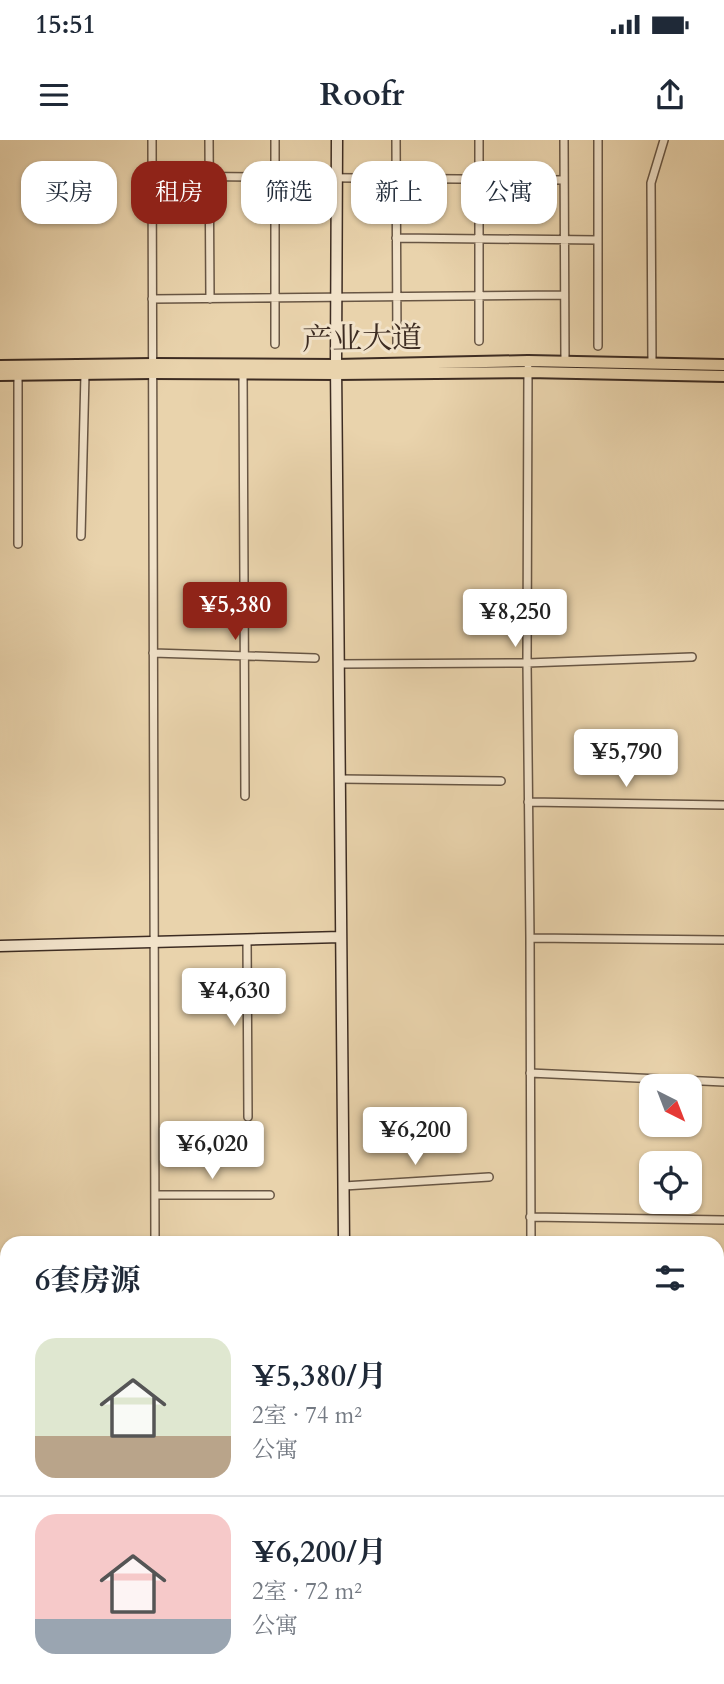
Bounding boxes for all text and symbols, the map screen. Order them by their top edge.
text: 15:51 [35,7,96,42]
text: Roofr [320,73,404,117]
icon: menu [35,76,73,114]
icon: share [651,76,689,114]
chip: 买房 [21,161,117,224]
chip: 租房 [131,161,227,224]
chip: 筛选 [241,161,337,224]
chip: 新上 [351,161,447,224]
chip: 公寓 [461,161,557,224]
street label: 产业大道 [302,317,422,361]
pin: ¥5,380 [178,582,292,642]
text: ¥5,380 [199,589,271,620]
pin: ¥8,250 [458,589,572,649]
text: ¥8,250 [479,596,551,627]
pin: ¥5,790 [569,730,683,789]
text: ¥5,790 [590,736,662,767]
pin: ¥4,630 [177,968,291,1028]
text: ¥4,630 [198,975,270,1006]
north arrow [639,1074,702,1138]
map controls [639,1074,702,1214]
pin: ¥6,200 [358,1108,472,1167]
text: ¥6,200 [379,1114,451,1145]
pin: ¥6,020 [155,1122,269,1181]
text: ¥6,020 [176,1128,248,1159]
button: locate [639,1151,702,1214]
icon: filters [651,1259,689,1297]
text: 6套房源 [35,1260,140,1301]
text: ¥5,380/月 [252,1356,387,1397]
icon: home [91,1366,175,1450]
text: 2室 · 74 m² [252,1400,362,1431]
text: 公寓 [252,1434,298,1465]
text: ¥6,200/月 [252,1532,387,1573]
icon: home [91,1542,175,1626]
text: 2室 · 72 m² [252,1576,362,1607]
text: 公寓 [252,1610,298,1641]

